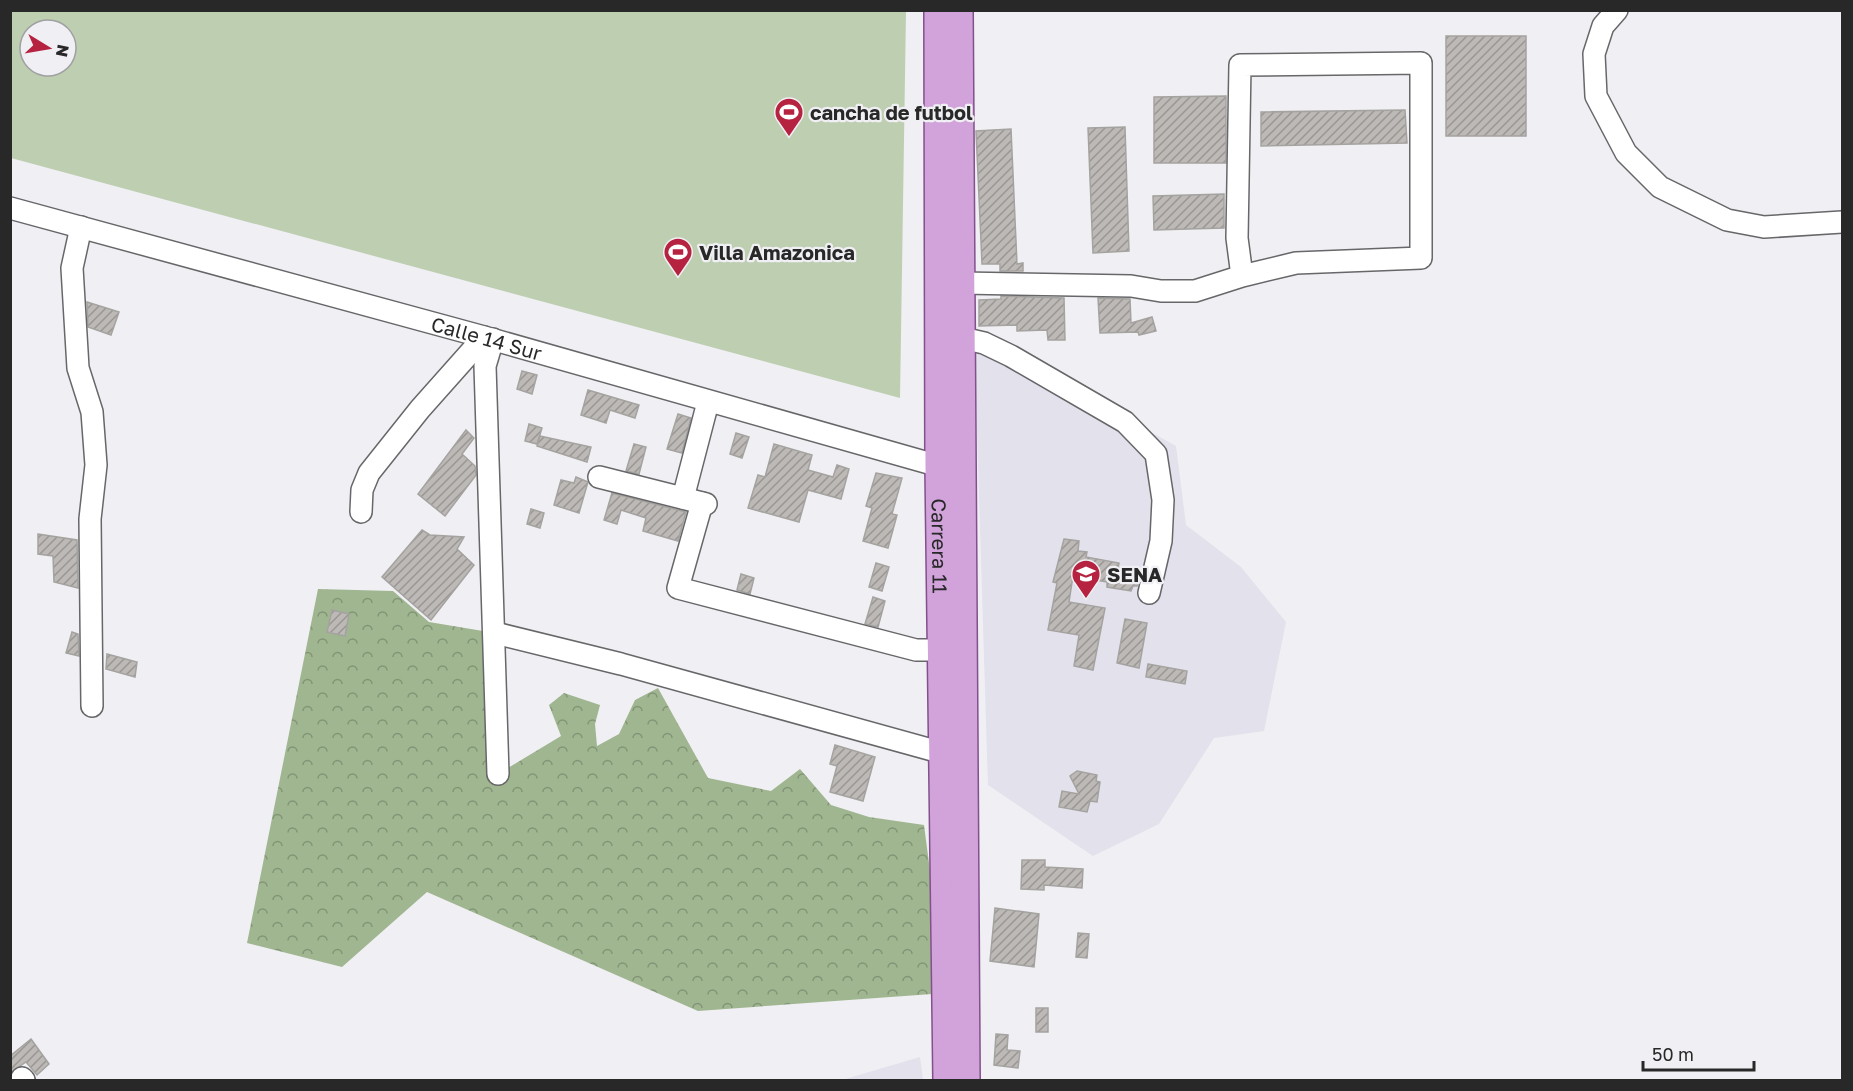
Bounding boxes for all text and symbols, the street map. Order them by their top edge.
north arrow [18,18,78,78]
text: N [52,43,74,59]
sports icon: cancha de futbol [773,96,805,138]
place label: cancha de futbol [810,100,973,124]
sports icon: Villa Amazonica [662,236,694,278]
place label: Villa Amazonica [699,240,855,264]
street label: Calle 14 Sur [429,311,545,365]
street label: Carrera 11 [927,498,953,594]
school or university icon: SENA [1070,558,1102,600]
place label: SENA [1107,562,1162,586]
scale bar [1643,1034,1754,1072]
text: 50 m [1652,1043,1694,1065]

